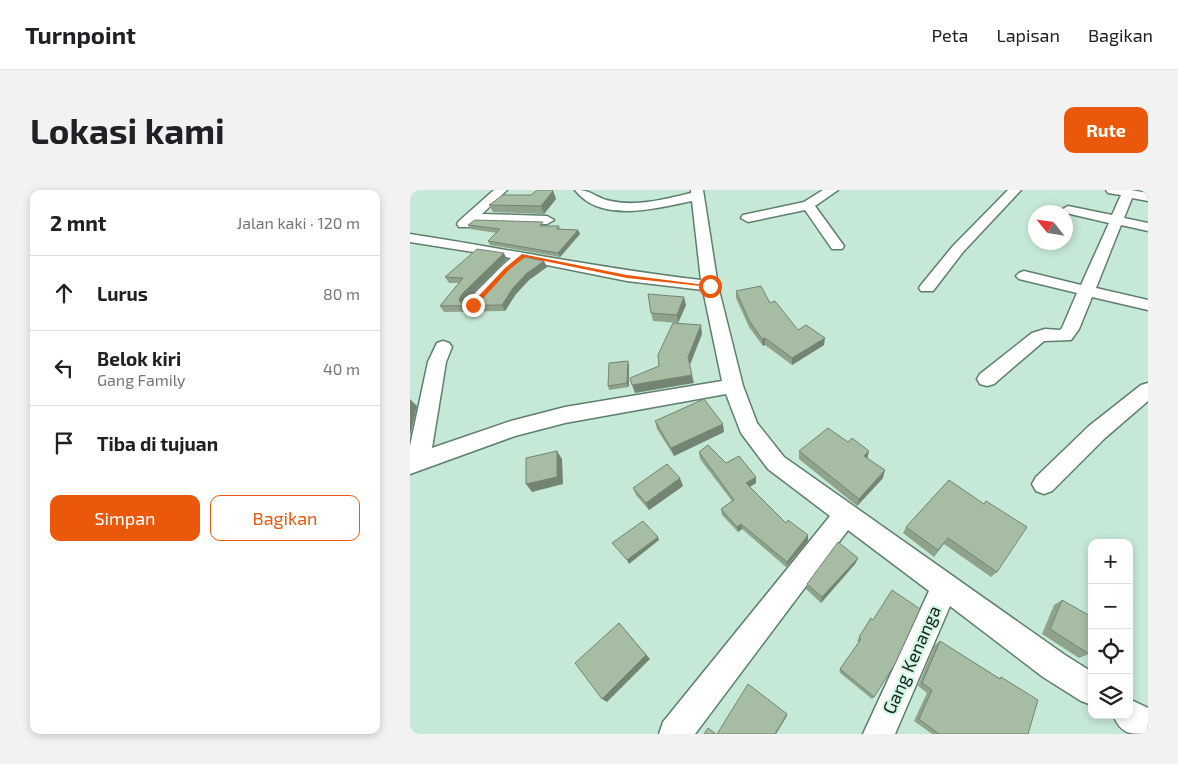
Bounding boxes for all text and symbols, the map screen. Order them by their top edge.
text: Turnpoint [25,20,136,49]
text: Peta [931,24,968,46]
text: Lapisan [996,24,1060,46]
text: Bagikan [1088,24,1153,46]
button: Rute [1064,107,1148,153]
text: Lokasi kami [30,109,225,151]
north arrow [1028,205,1073,250]
text: 2 mnt [50,210,106,235]
text: Jalan kaki · 120 m [237,213,360,232]
route start [699,275,722,298]
icon: ahead [50,279,78,307]
text: Lurus [97,282,148,305]
text: 80 m [323,284,360,303]
route end [462,294,485,317]
text: Belok kiri [97,347,181,370]
icon: left [50,354,78,382]
text: 40 m [323,359,360,378]
text: Gang Family [97,370,186,389]
icon: arrive [50,429,78,457]
text: Tiba di tujuan [97,432,218,455]
button: Simpan [50,495,200,541]
button: Bagikan [210,495,360,541]
map controls [1088,539,1133,719]
button: + [1088,539,1133,584]
button: − [1088,584,1133,629]
street label: Gang Kenanga [877,602,945,717]
button: locate [1088,629,1133,674]
button: layers [1088,674,1133,719]

